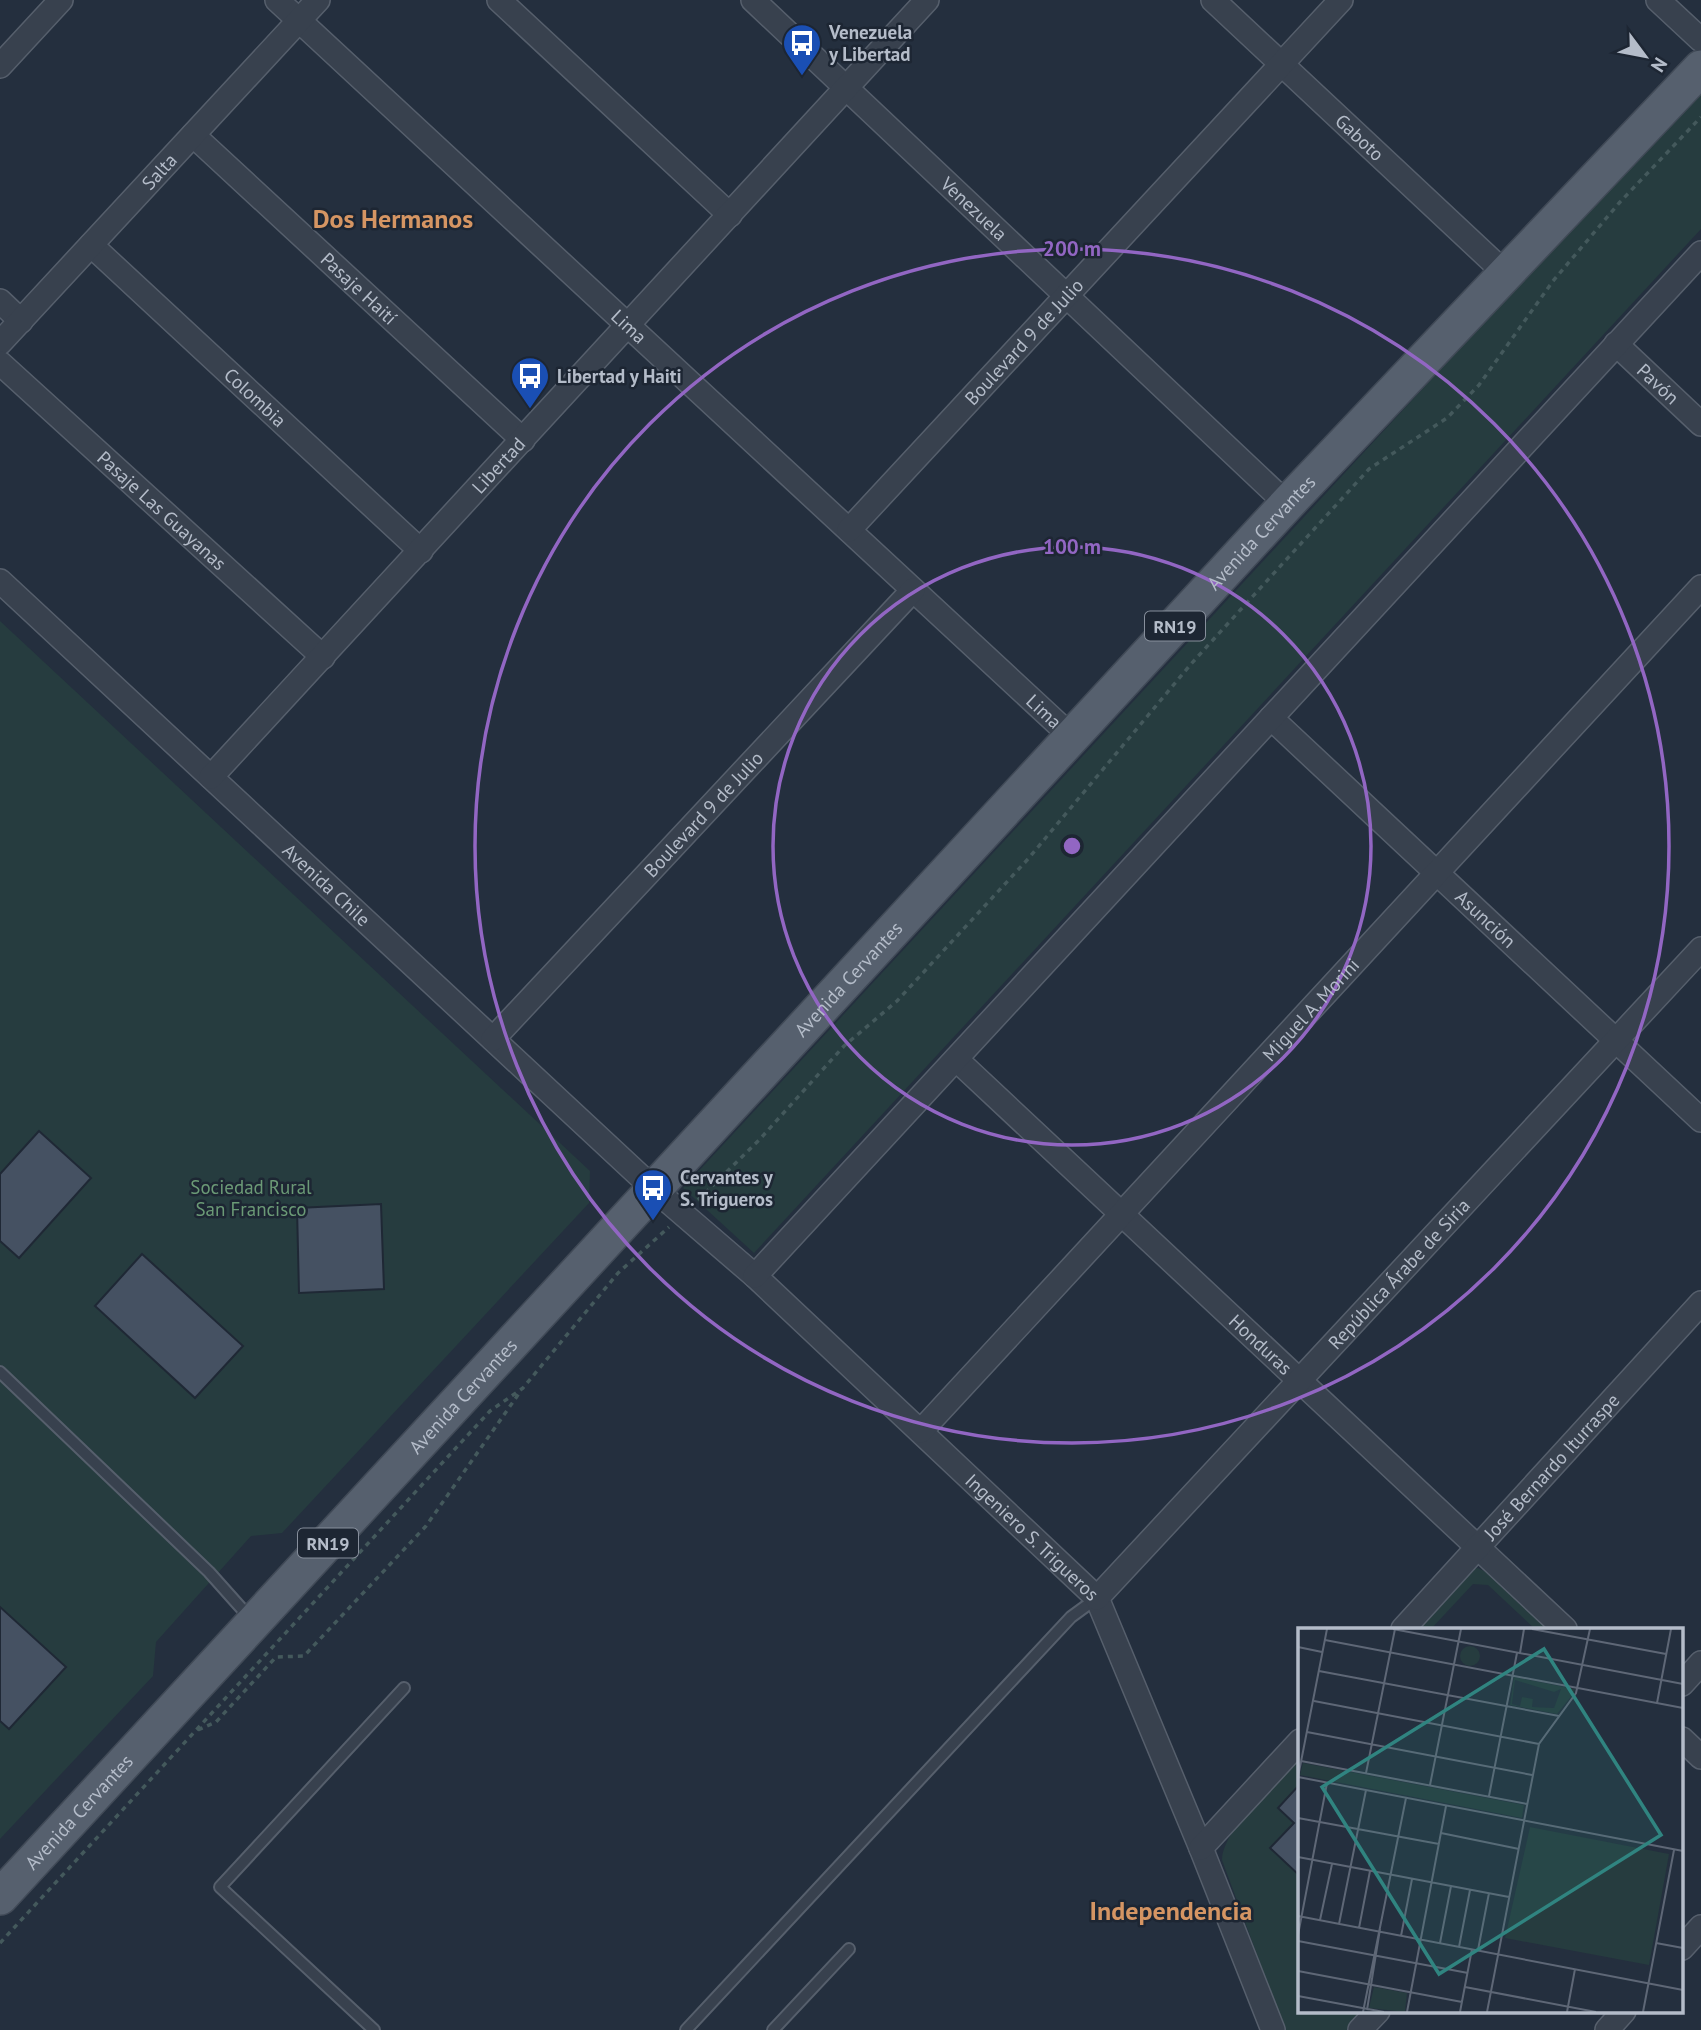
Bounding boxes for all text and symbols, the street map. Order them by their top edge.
place label: Venezuela y Libertad [828,20,912,66]
north arrow [1610,21,1680,91]
bus stop icon: Venezuela y Libertad [781,22,823,77]
text: N [1646,53,1673,77]
street label: Gaboto [1330,109,1389,166]
street label: Salta [136,148,182,195]
street label: Venezuela [935,171,1012,246]
district label: Dos Hermanos [313,202,473,235]
text: 200 m [1043,235,1101,262]
street label: Pasaje Haití [316,247,402,330]
street label: Boulevard 9 de Julio [959,273,1088,410]
street label: Lima [606,304,652,349]
bus stop icon: Libertad y Haiti [509,355,551,410]
street label: Pavón [1632,358,1684,409]
street label: Colombia [219,363,291,432]
place label: Libertad y Haiti [557,364,682,388]
street label: Libertad [466,432,530,498]
street label: Pasaje Las Guayanas [92,446,231,575]
street label: Avenida Cervantes [1202,470,1320,595]
text: 100 m [1043,533,1101,560]
road number: RN19 [1145,612,1205,640]
street label: Lima [1021,689,1067,733]
street label: Boulevard 9 de Julio [639,746,768,882]
centre of rings [1060,834,1084,858]
street label: Avenida Chile [278,838,375,931]
street label: Asunción [1451,885,1521,953]
street label: Avenida Cervantes [789,916,907,1042]
street label: Miguel A. Morini [1257,953,1364,1066]
place label: Cervantes y S. Trigueros [680,1165,774,1211]
bus stop icon: Cervantes y S. Trigueros [632,1167,674,1222]
park label: Sociedad Rural San Francisco [190,1175,312,1221]
street label: República Árabe de Siria [1323,1193,1475,1354]
street label: Honduras [1224,1309,1297,1380]
street label: Avenida Cervantes [404,1333,522,1459]
street label: José Bernardo Iturraspe [1478,1388,1624,1546]
street label: Ingeniero S. Trigueros [960,1468,1104,1606]
road number: RN19 [298,1528,358,1558]
inset map [1298,1628,1684,2012]
street label: Avenida Cervantes [20,1749,138,1874]
district label: Independencia [1090,1894,1252,1927]

